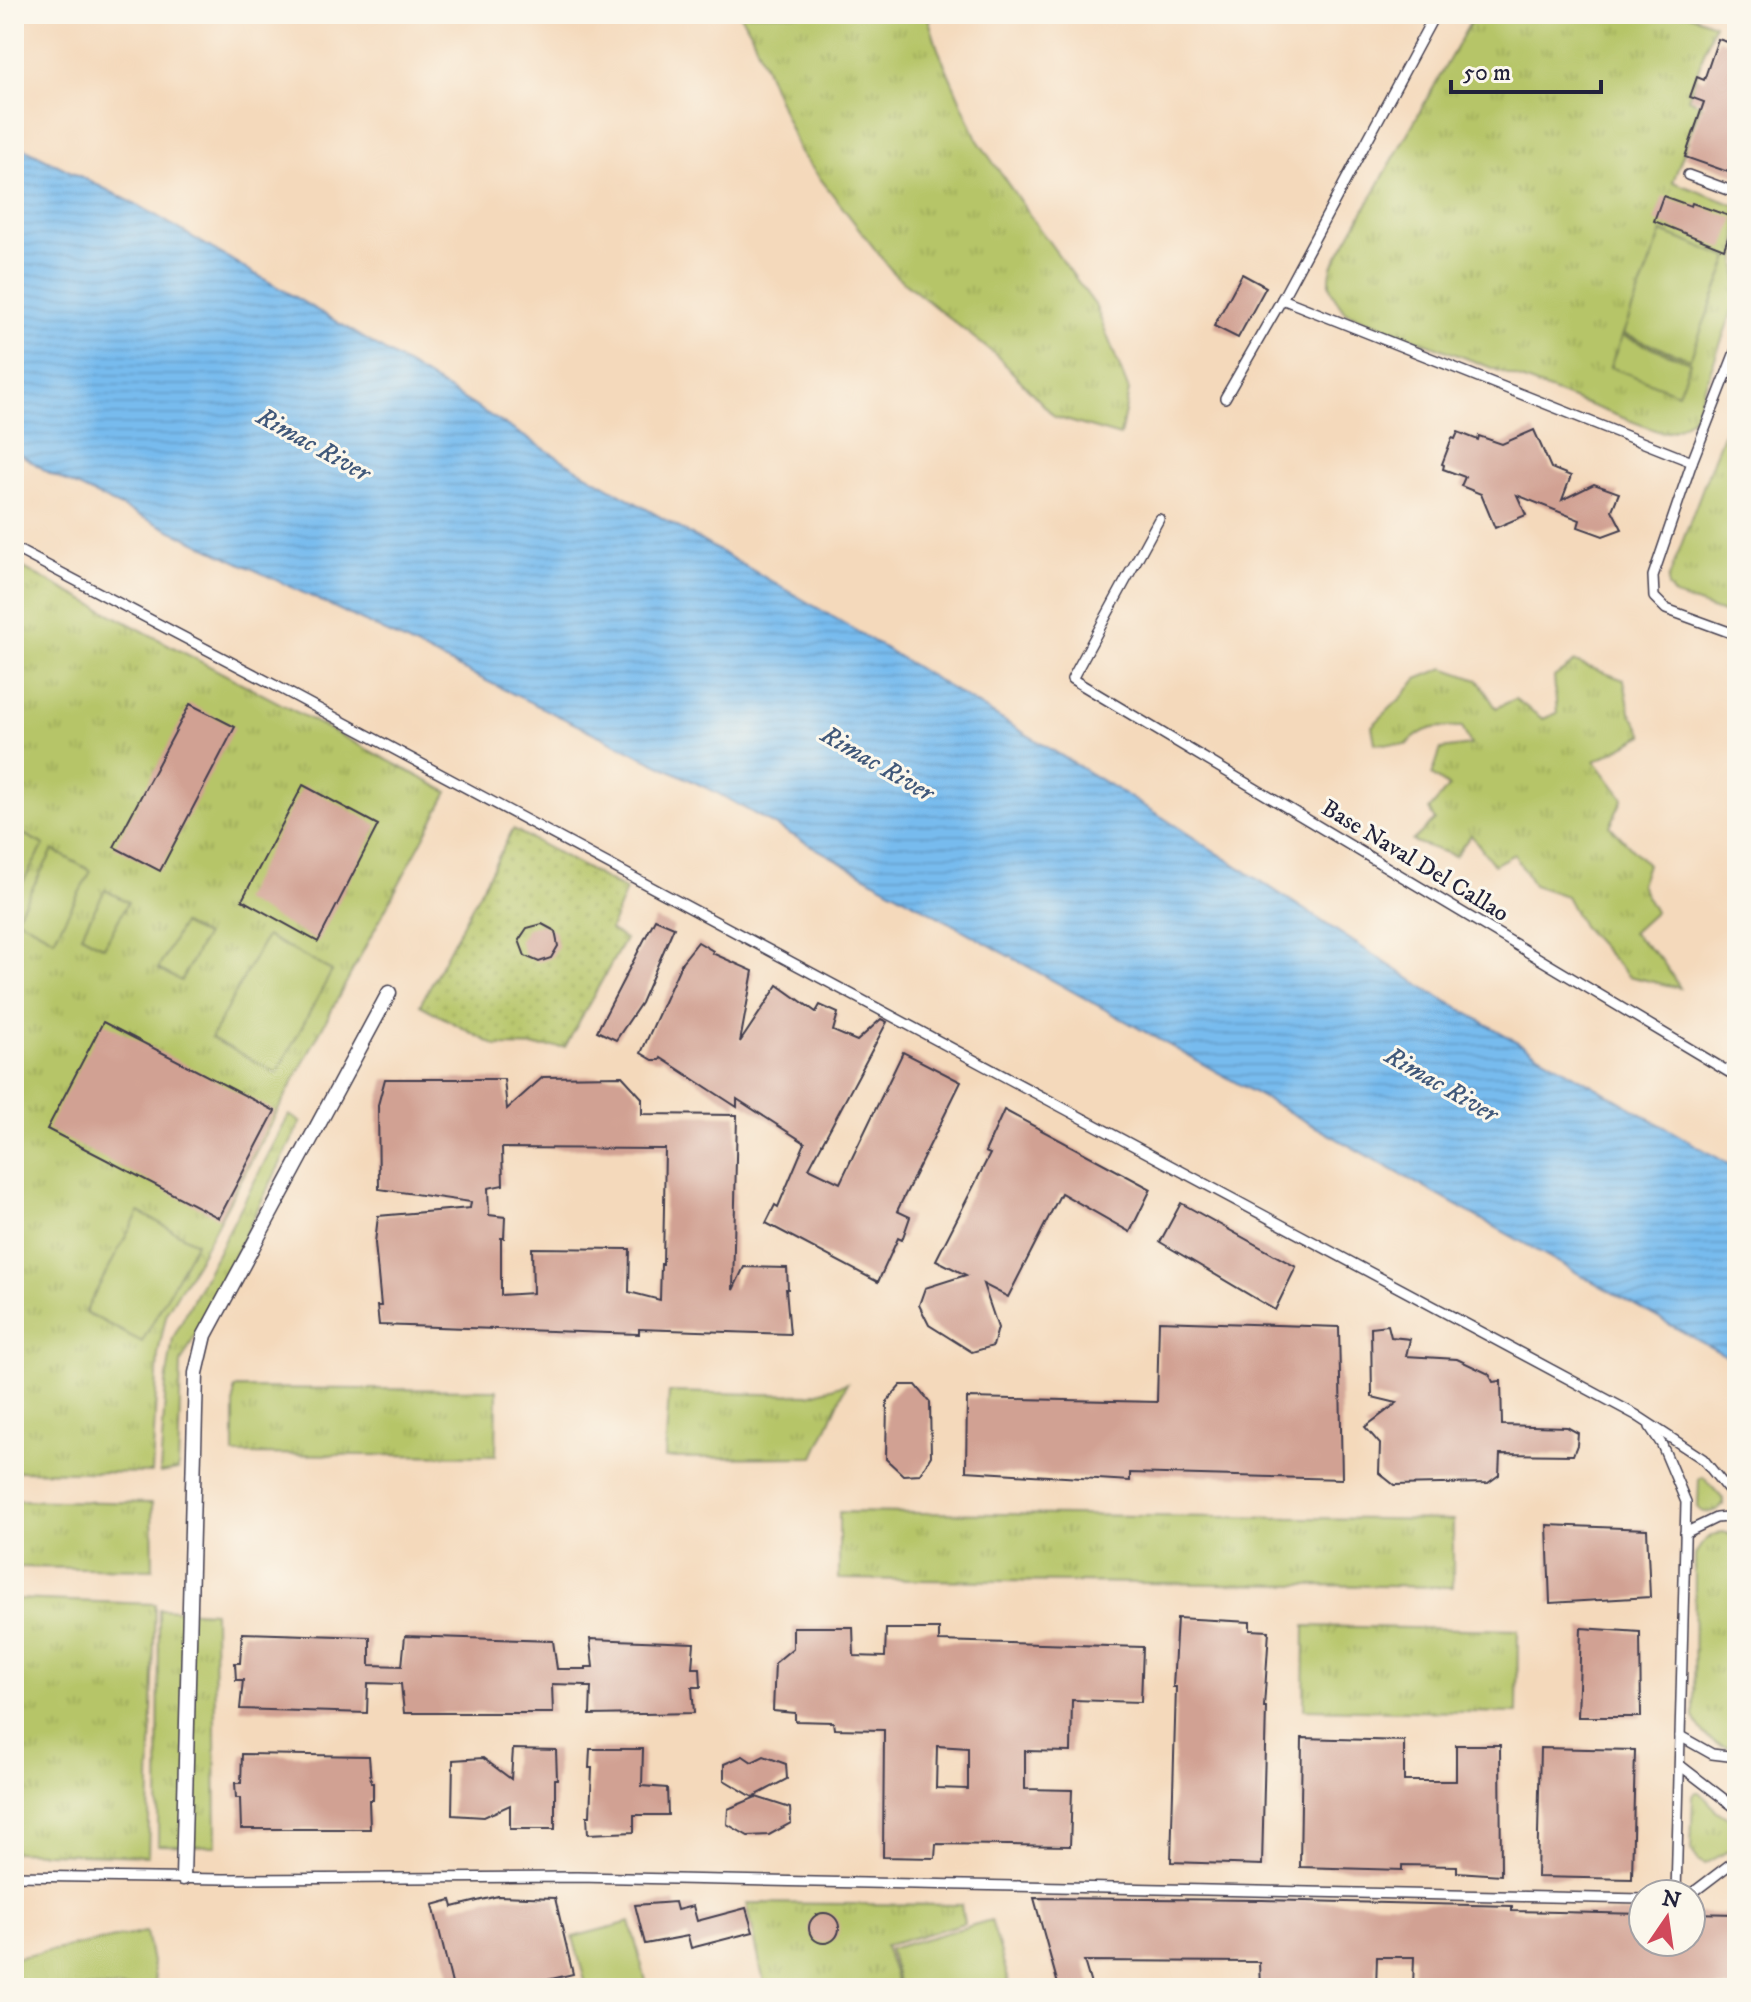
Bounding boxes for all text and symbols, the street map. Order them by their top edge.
scale bar [1451,44,1601,94]
text: 50 m [1463,58,1511,88]
water label: Rimac River [249,400,377,491]
water label: Rimac River [814,718,941,810]
street label: Base Naval Del Callao [1316,793,1514,929]
water label: Rimac River [1378,1039,1505,1131]
north arrow [1627,1878,1707,1958]
text: N [1659,1885,1683,1915]

